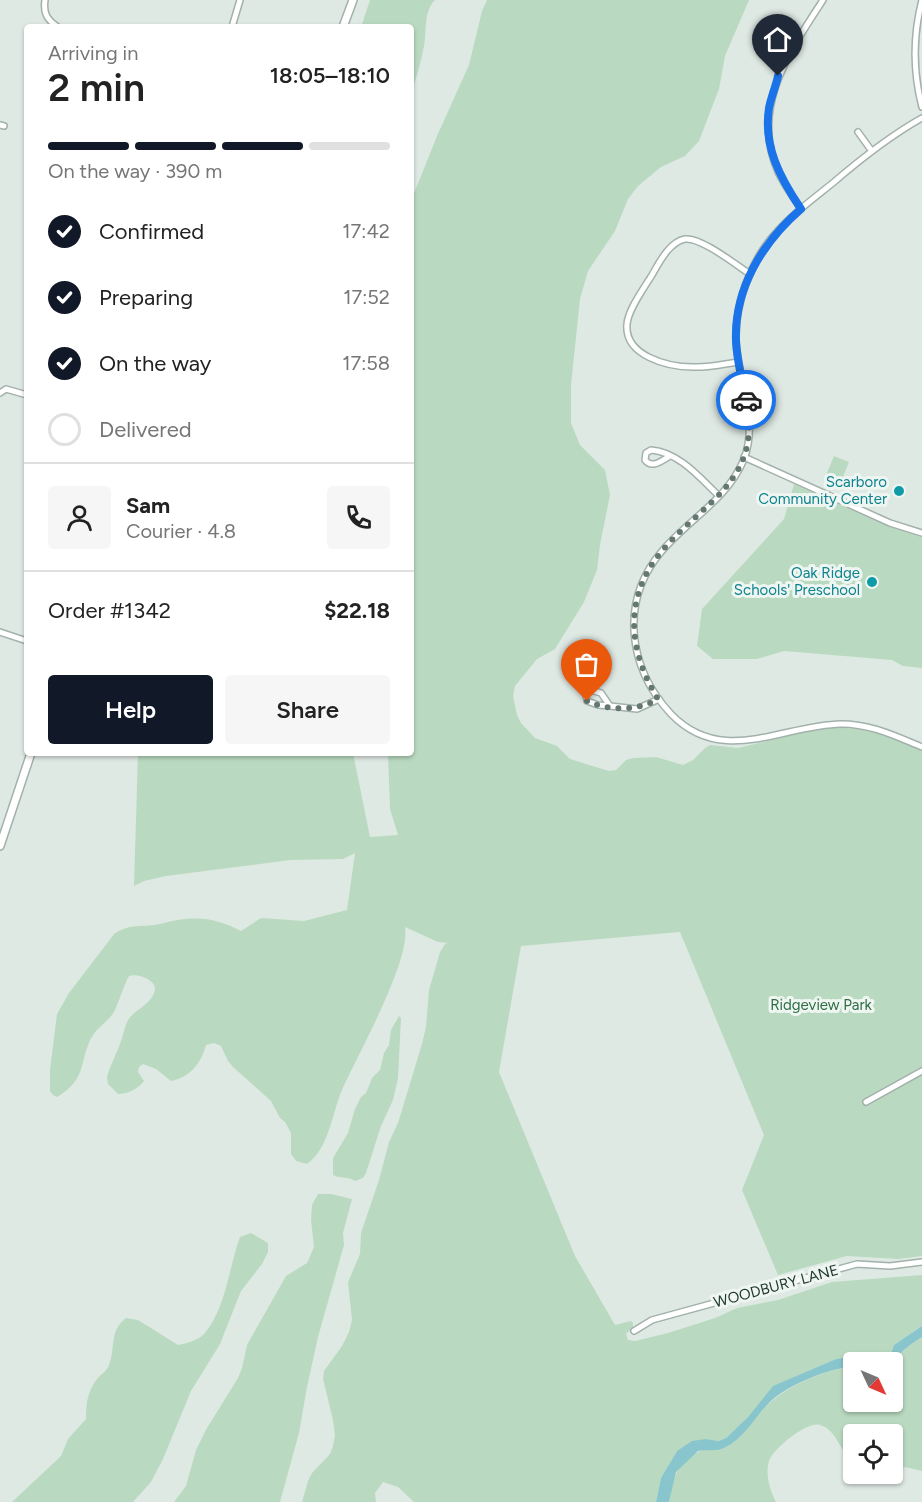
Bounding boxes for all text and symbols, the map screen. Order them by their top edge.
pin [752,14,803,76]
icon: home [761,23,794,56]
text: Arriving in [48,41,138,65]
text: 18:05–18:10 [270,62,390,89]
text: 2 min [48,64,145,111]
text: On the way · 390 m [48,159,222,183]
icon: check [48,215,81,248]
text: Confirmed [99,218,204,245]
text: 17:42 [342,219,390,243]
icon: check [48,281,81,314]
text: Preparing [99,284,193,311]
text: 17:52 [343,285,390,309]
icon: check [48,347,81,380]
text: On the way [99,350,211,377]
text: 17:58 [342,351,390,375]
courier [716,370,776,430]
icon: car [730,384,763,417]
text: Delivered [99,416,192,443]
place label: Scarboro Community Center [758,473,887,508]
marker: Scarboro Community Center [892,484,906,498]
button: person [48,486,111,549]
button: phone [327,486,390,549]
text: Sam [126,492,170,519]
text: Courier · 4.8 [126,519,236,543]
place label: Oak Ridge Schools' Preschool [734,564,860,599]
marker: Oak Ridge Schools' Preschool [865,575,879,589]
text: Order #1342 [48,597,171,624]
text: $22.18 [324,597,390,624]
pin [561,639,612,701]
icon: bag [570,648,603,681]
button: Help [48,675,213,744]
button: Share [225,675,390,744]
park label: Ridgeview Park [770,996,873,1014]
street label: WOODBURY LANE [712,1261,840,1311]
north arrow [843,1352,903,1412]
map controls [843,1352,903,1484]
button: locate [843,1424,903,1484]

